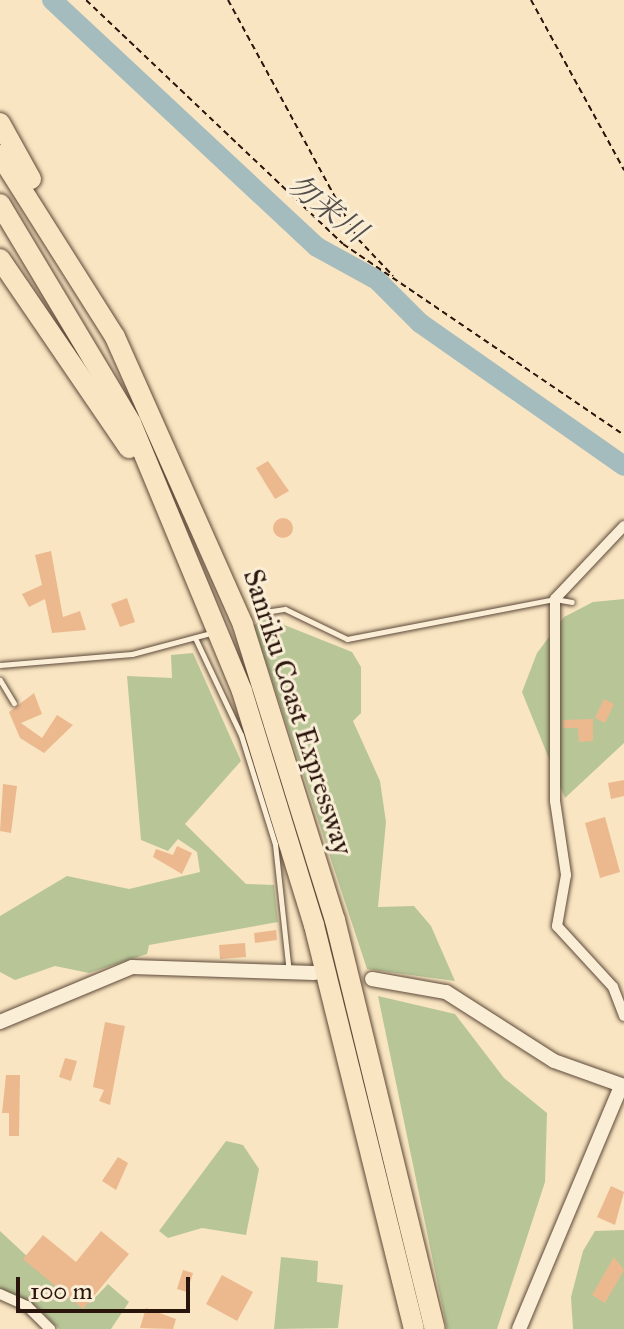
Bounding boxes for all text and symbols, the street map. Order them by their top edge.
water label: 勿来川 [280,166,374,250]
street label: Sanriku Coast Expressway [236,565,360,859]
scale bar [20,1261,194,1311]
text: 100 m [30,1276,93,1306]

